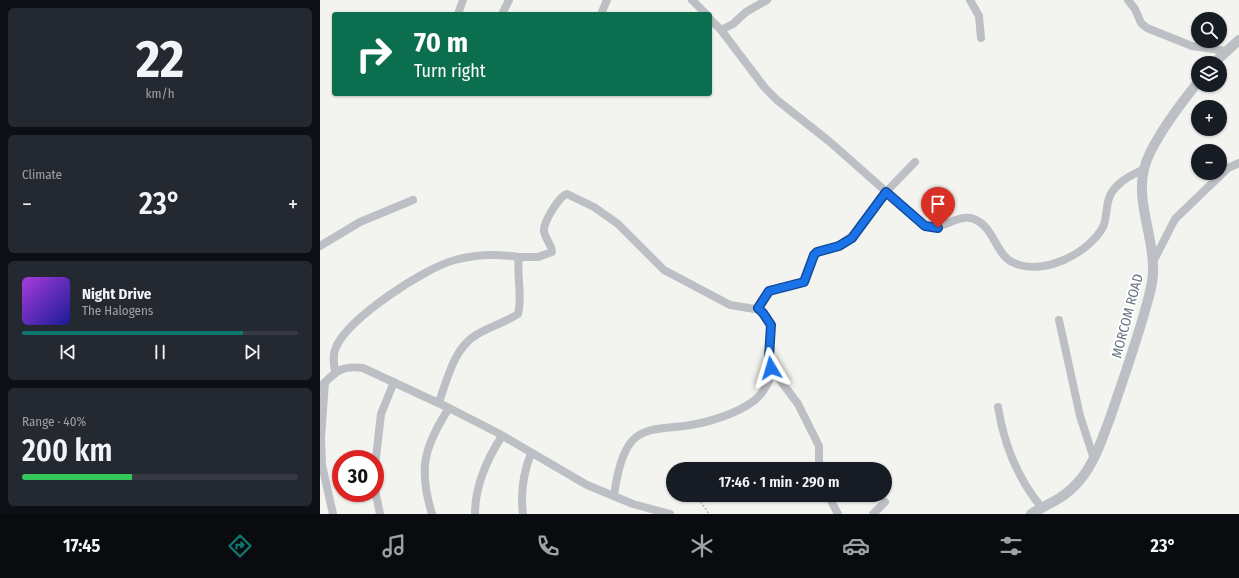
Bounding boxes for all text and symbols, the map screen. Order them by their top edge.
map controls [1191,12,1227,180]
button: search [1191,12,1227,48]
text: 70 m [414,26,468,59]
text: 22 [136,28,184,91]
icon: right [348,28,400,80]
button: layers [1191,56,1227,92]
text: Turn right [414,60,486,82]
text: km/h [146,86,175,101]
button: + [1191,100,1227,136]
button: − [1191,144,1227,180]
text: Climate [22,167,62,182]
text: 23° [139,186,181,222]
pin [921,187,955,228]
text: − [22,191,32,218]
text: + [288,191,298,218]
icon: arrive [927,193,949,215]
street label: MORCOM ROAD [1108,272,1147,360]
text: Night Drive [82,285,151,303]
text: The Halogens [82,303,153,318]
icon: previous [57,341,79,363]
icon: pause [149,341,171,363]
icon: next [241,341,263,363]
position arrow [750,347,792,389]
text: Range · 40% [22,414,86,429]
text: 200 km [22,433,112,469]
speed limit sign: 30 [332,450,384,502]
text: 17:46 · 1 min · 290 m [719,473,839,491]
icon: directions [226,532,254,560]
icon: music [380,532,408,560]
icon: phone [534,532,562,560]
icon: climate [688,532,716,560]
icon: car [842,532,870,560]
icon: filters [997,532,1025,560]
text: 17:45 [63,535,100,557]
text: 23° [1151,535,1176,557]

